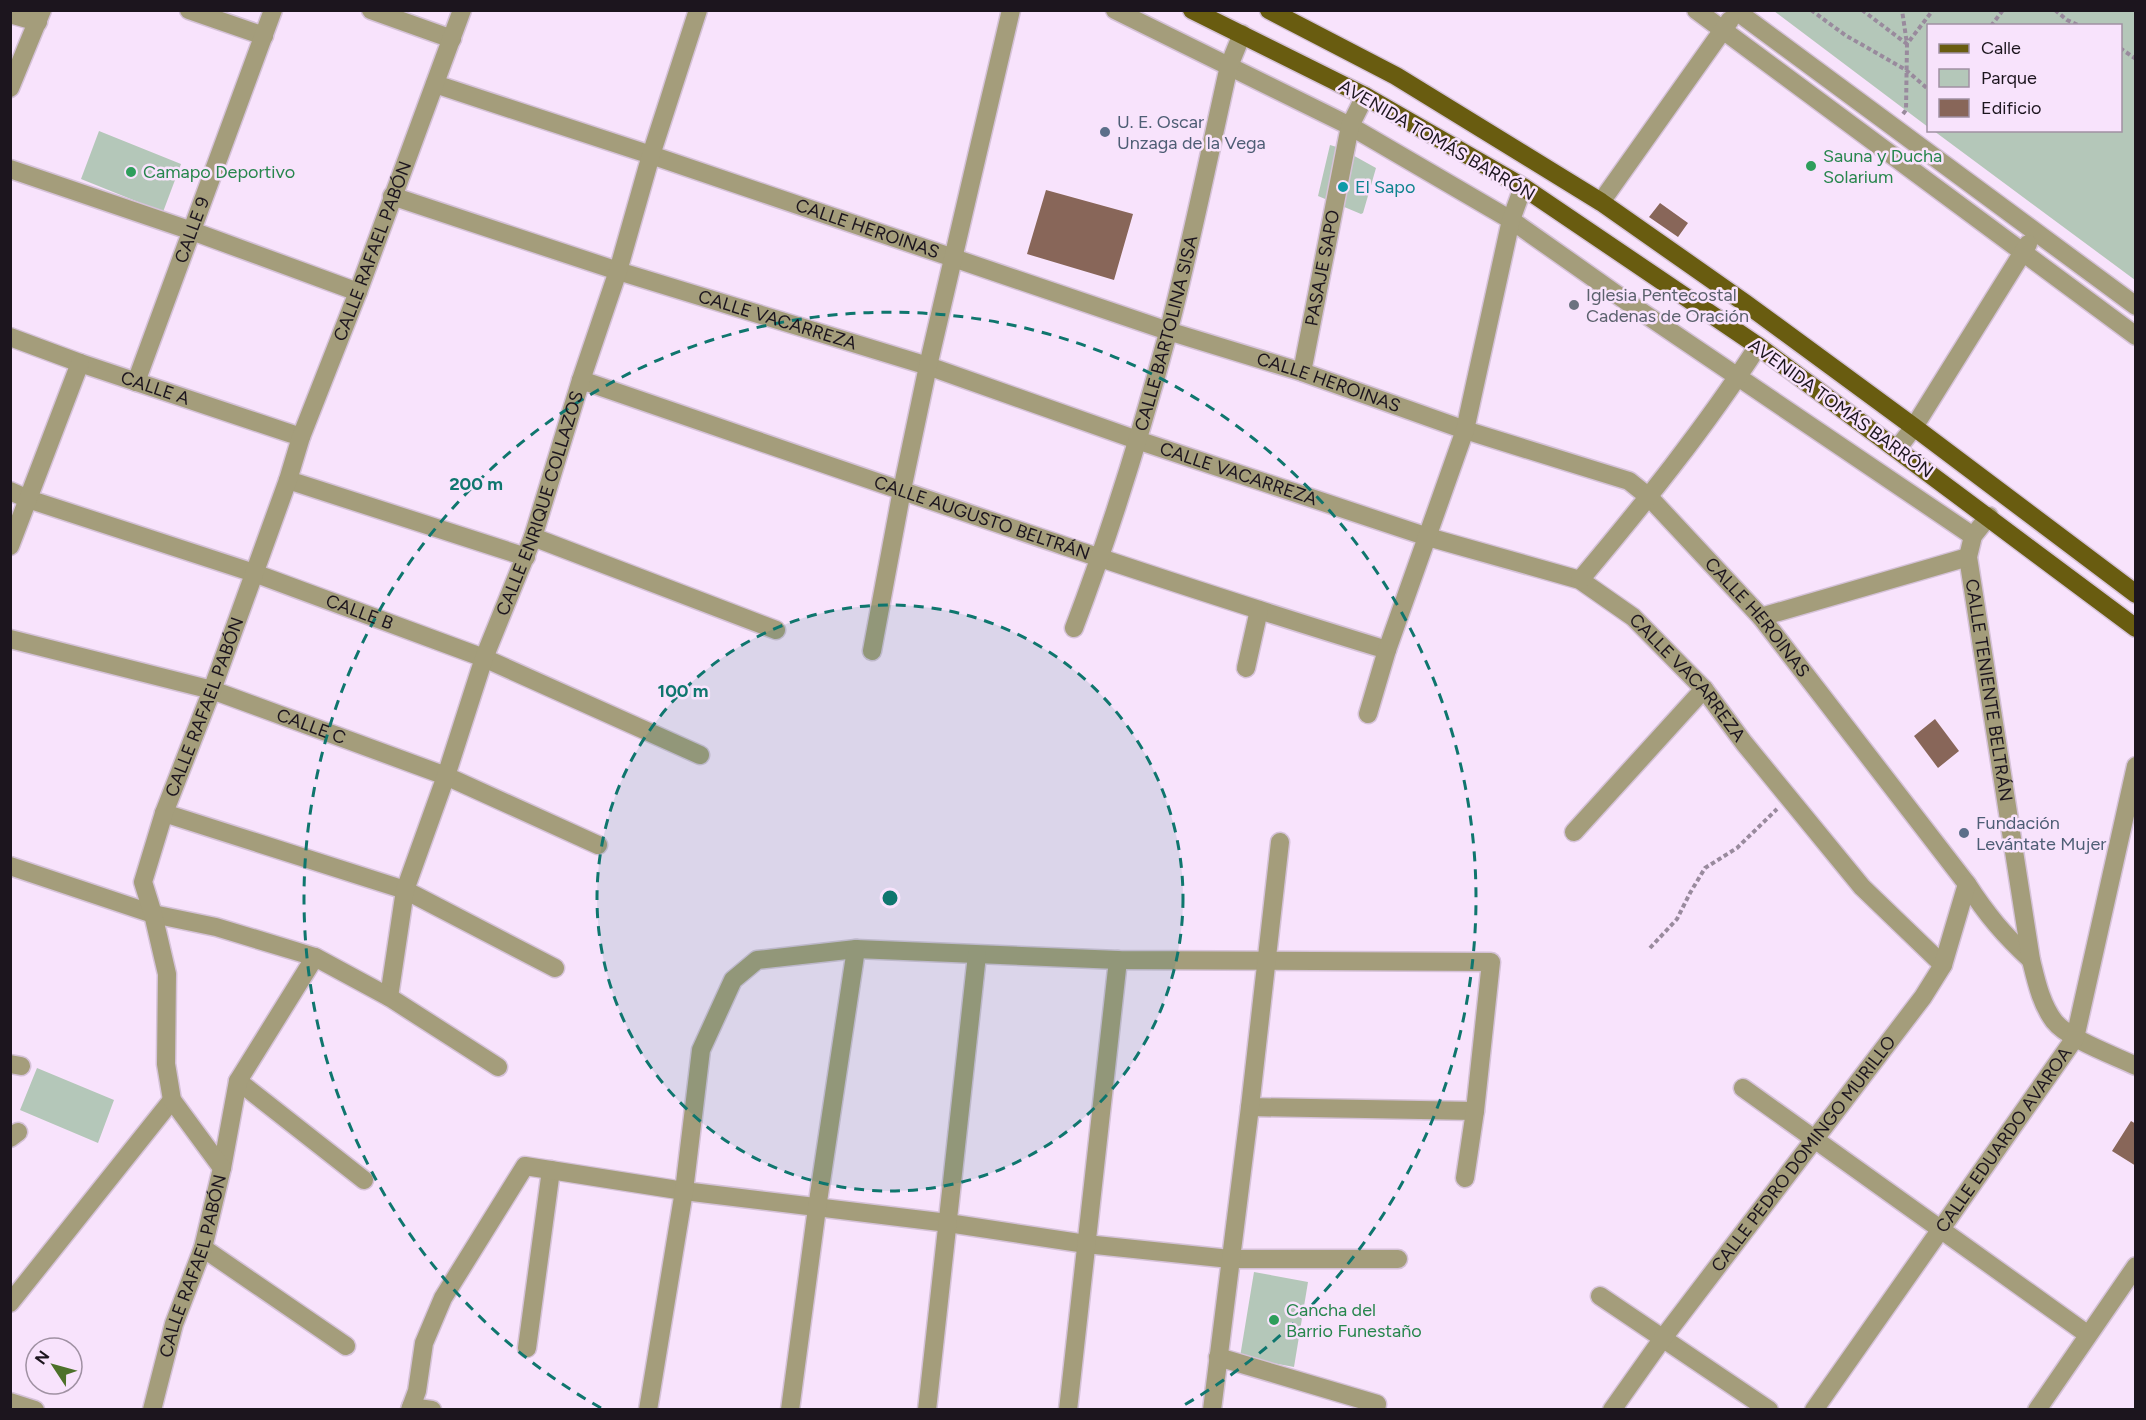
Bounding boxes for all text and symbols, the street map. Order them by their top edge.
legend [1927,24,2122,132]
text: Calle [1981,37,2021,59]
text: Parque [1981,67,2037,89]
street label: AVENIDA TOMÁS BARRÓN [1335,75,1539,205]
text: Edificio [1981,97,2042,119]
place label: U. E. Oscar Unzaga de la Vega [1117,111,1266,154]
marker: U. E. Oscar Unzaga de la Vega [1098,125,1112,139]
place label: Sauna y Ducha Solarium [1823,145,1942,188]
street label: CALLE RAFAEL PABÓN [329,158,416,344]
marker: Sauna y Ducha Solarium [1804,159,1818,173]
place label: Camapo Deportivo [143,161,295,183]
marker: Camapo Deportivo [124,165,138,179]
place label: El Sapo [1355,176,1415,198]
marker: El Sapo [1336,180,1350,194]
street label: CALLE 9 [170,194,214,266]
street label: CALLE HEROINAS [793,194,942,263]
street label: PASAJE SAPO [1300,208,1344,328]
street label: CALLE BARTOLINA SISA [1130,233,1202,434]
place label: Iglesia Pentecostal Cadenas de Oración [1586,284,1749,327]
street label: CALLE VACARREZA [696,285,859,355]
marker: Iglesia Pentecostal Cadenas de Oración [1567,298,1581,312]
street label: AVENIDA TOMÁS BARRÓN [1744,334,1938,482]
street label: CALLE HEROINAS [1254,348,1403,417]
street label: CALLE A [118,366,192,410]
street label: CALLE ENRIQUE COLLAZOS [491,388,588,619]
street label: CALLE VACARREZA [1157,437,1320,510]
street label: CALLE AUGUSTO BELTRÁN [871,471,1093,565]
text: 200 m [449,473,503,495]
street label: CALLE HEROINAS [1700,553,1814,682]
street label: CALLE TENIENTE BELTRÁN [1961,577,2017,803]
street label: CALLE B [323,590,396,634]
street label: CALLE VACARREZA [1625,609,1750,746]
street label: CALLE RAFAEL PABÓN [160,614,248,800]
text: 100 m [658,680,708,702]
street label: CALLE C [274,704,349,749]
place label: Fundación Levántate Mujer [1976,812,2106,855]
marker: Fundación Levántate Mujer [1957,826,1971,840]
centre of rings [880,888,900,908]
street label: CALLE PEDRO DOMINGO MURILLO [1706,1031,1901,1276]
street label: CALLE EDUARDO AVAROA [1931,1043,2076,1237]
street label: CALLE RAFAEL PABÓN [155,1172,231,1360]
place label: Cancha del Barrio Funestaño [1286,1299,1422,1342]
marker: Cancha del Barrio Funestaño [1267,1313,1281,1327]
north arrow [24,1336,84,1396]
text: N [31,1347,54,1368]

